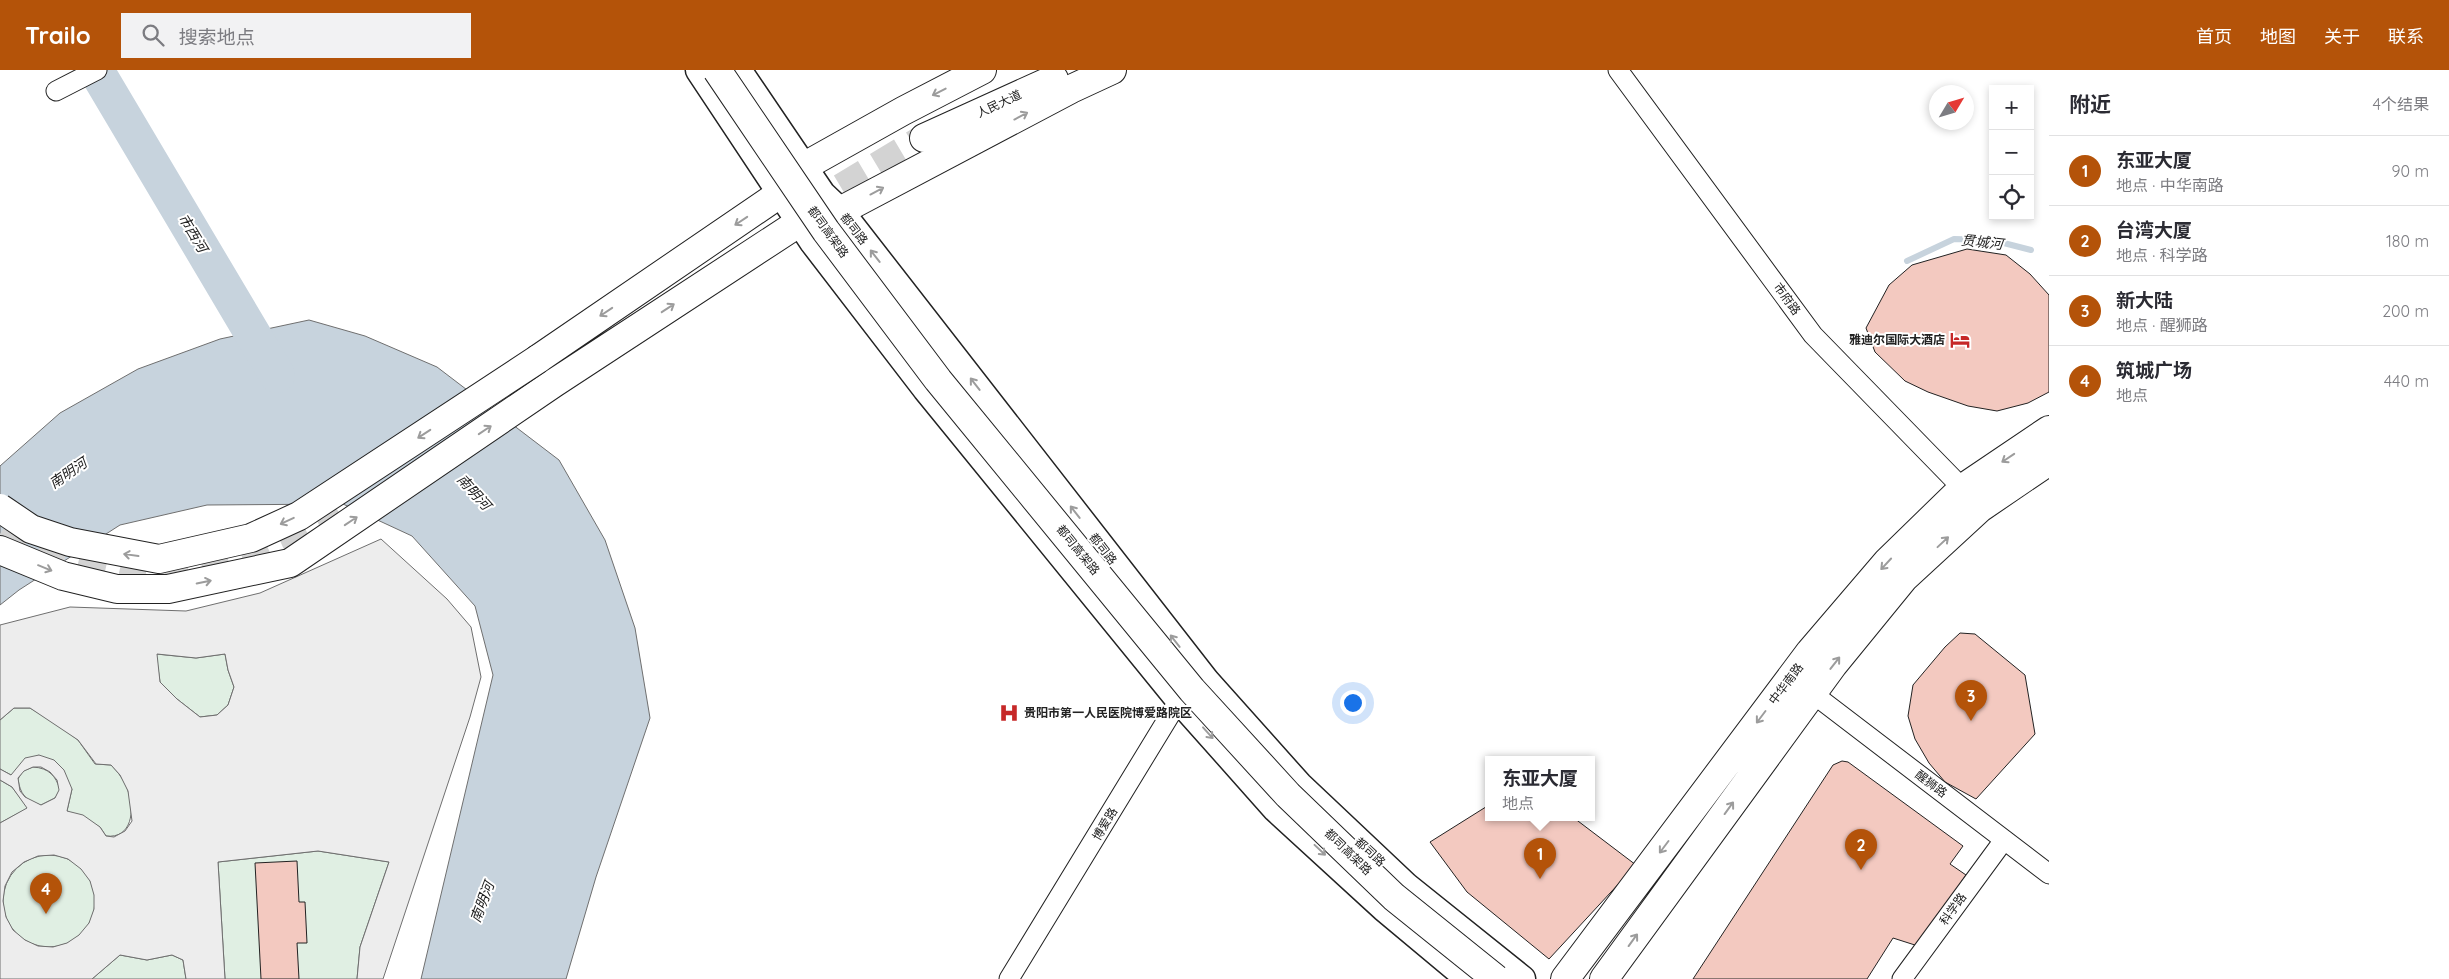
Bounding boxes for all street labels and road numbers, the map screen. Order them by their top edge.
street label: 人民大道 [974,87,1024,120]
street label: 都司高架路 [805,203,852,260]
street label: 都司路 [837,210,871,247]
street label: 市府路 [1771,280,1804,318]
street label: 都司高架路 [1054,522,1103,578]
street label: 都司路 [1086,530,1120,567]
street label: 中华南路 [1765,660,1806,707]
street label: 醒狮路 [1912,767,1950,800]
street label: 博爱路 [1089,804,1120,843]
street label: 都司高架路 [1322,825,1375,878]
street label: 都司路 [1352,834,1389,869]
street label: 科学路 [1936,890,1969,928]

